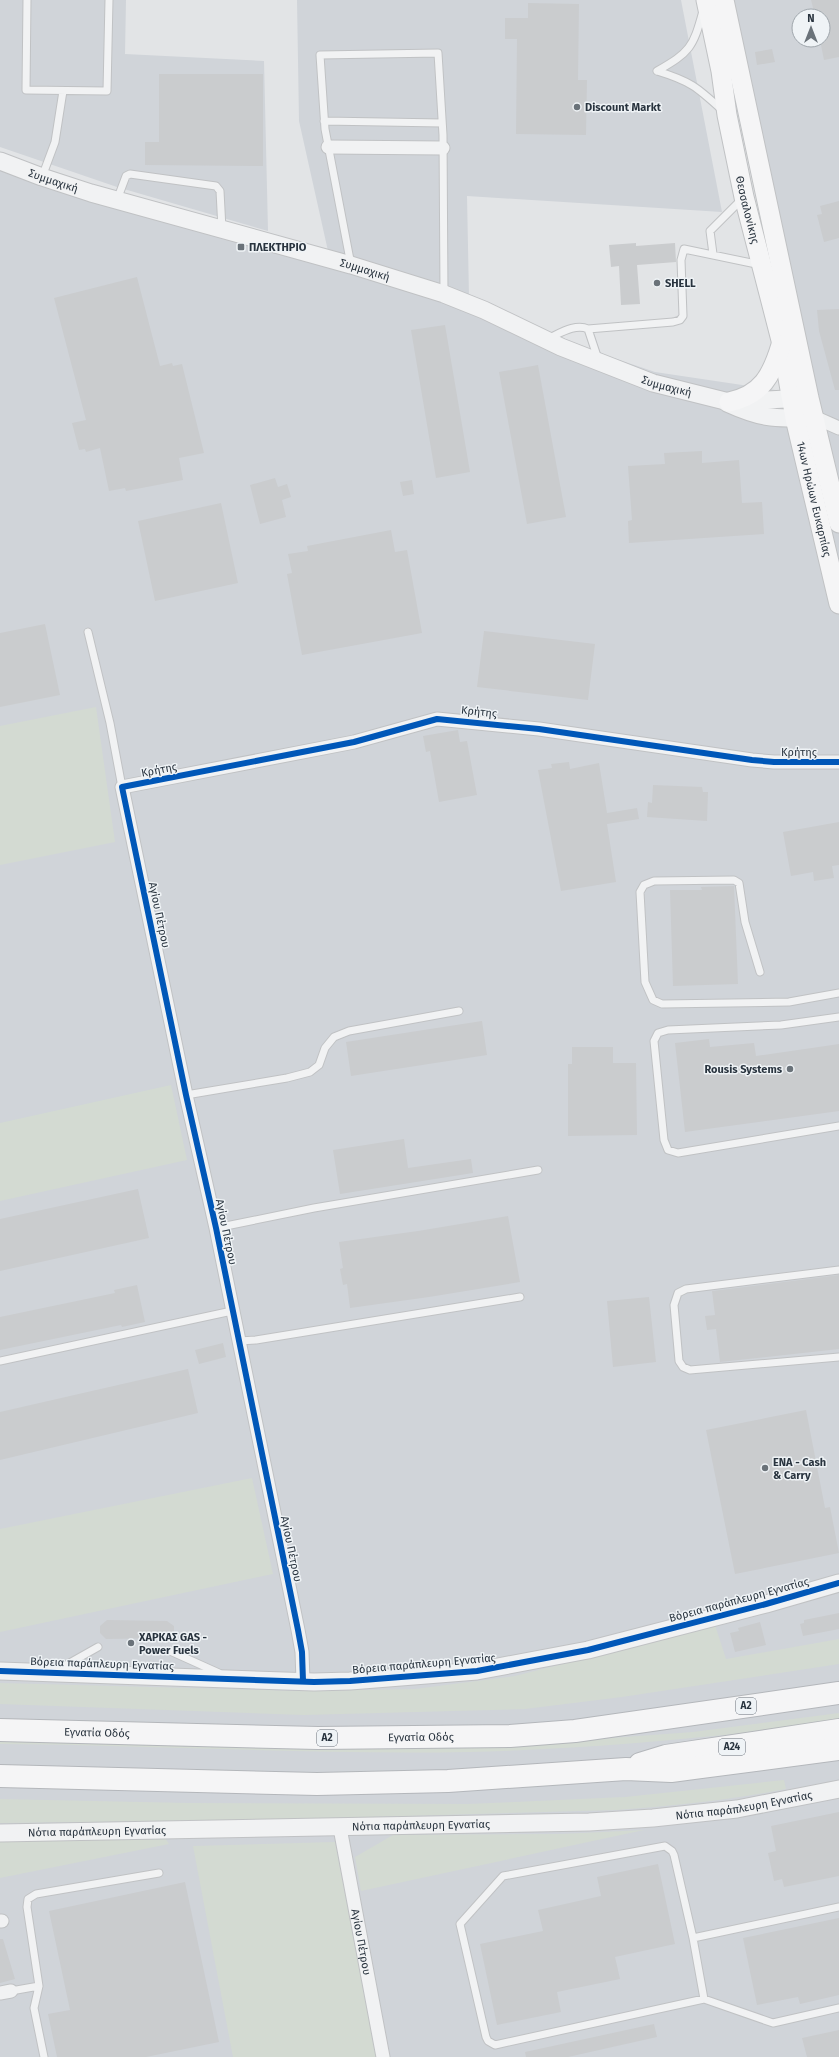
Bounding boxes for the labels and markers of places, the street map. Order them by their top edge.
place label: Discount Markt [585,101,662,114]
marker: Discount Markt [572,102,582,112]
place label: ΠΛΕΚΤΗΡΙΟ [249,241,307,254]
marker: ΠΛΕΚΤΗΡΙΟ [236,242,246,252]
place label: SHELL [665,277,696,290]
marker: SHELL [652,278,662,288]
place label: Rousis Systems [705,1063,783,1076]
marker: Rousis Systems [785,1064,795,1074]
place label: ENA - Cash & Carry [773,1456,826,1482]
marker: ENA - Cash & Carry [760,1463,770,1473]
place label: ΧΑΡΚΑΣ GAS - Power Fuels [138,1631,207,1657]
marker: ΧΑΡΚΑΣ GAS - Power Fuels [126,1638,136,1648]

